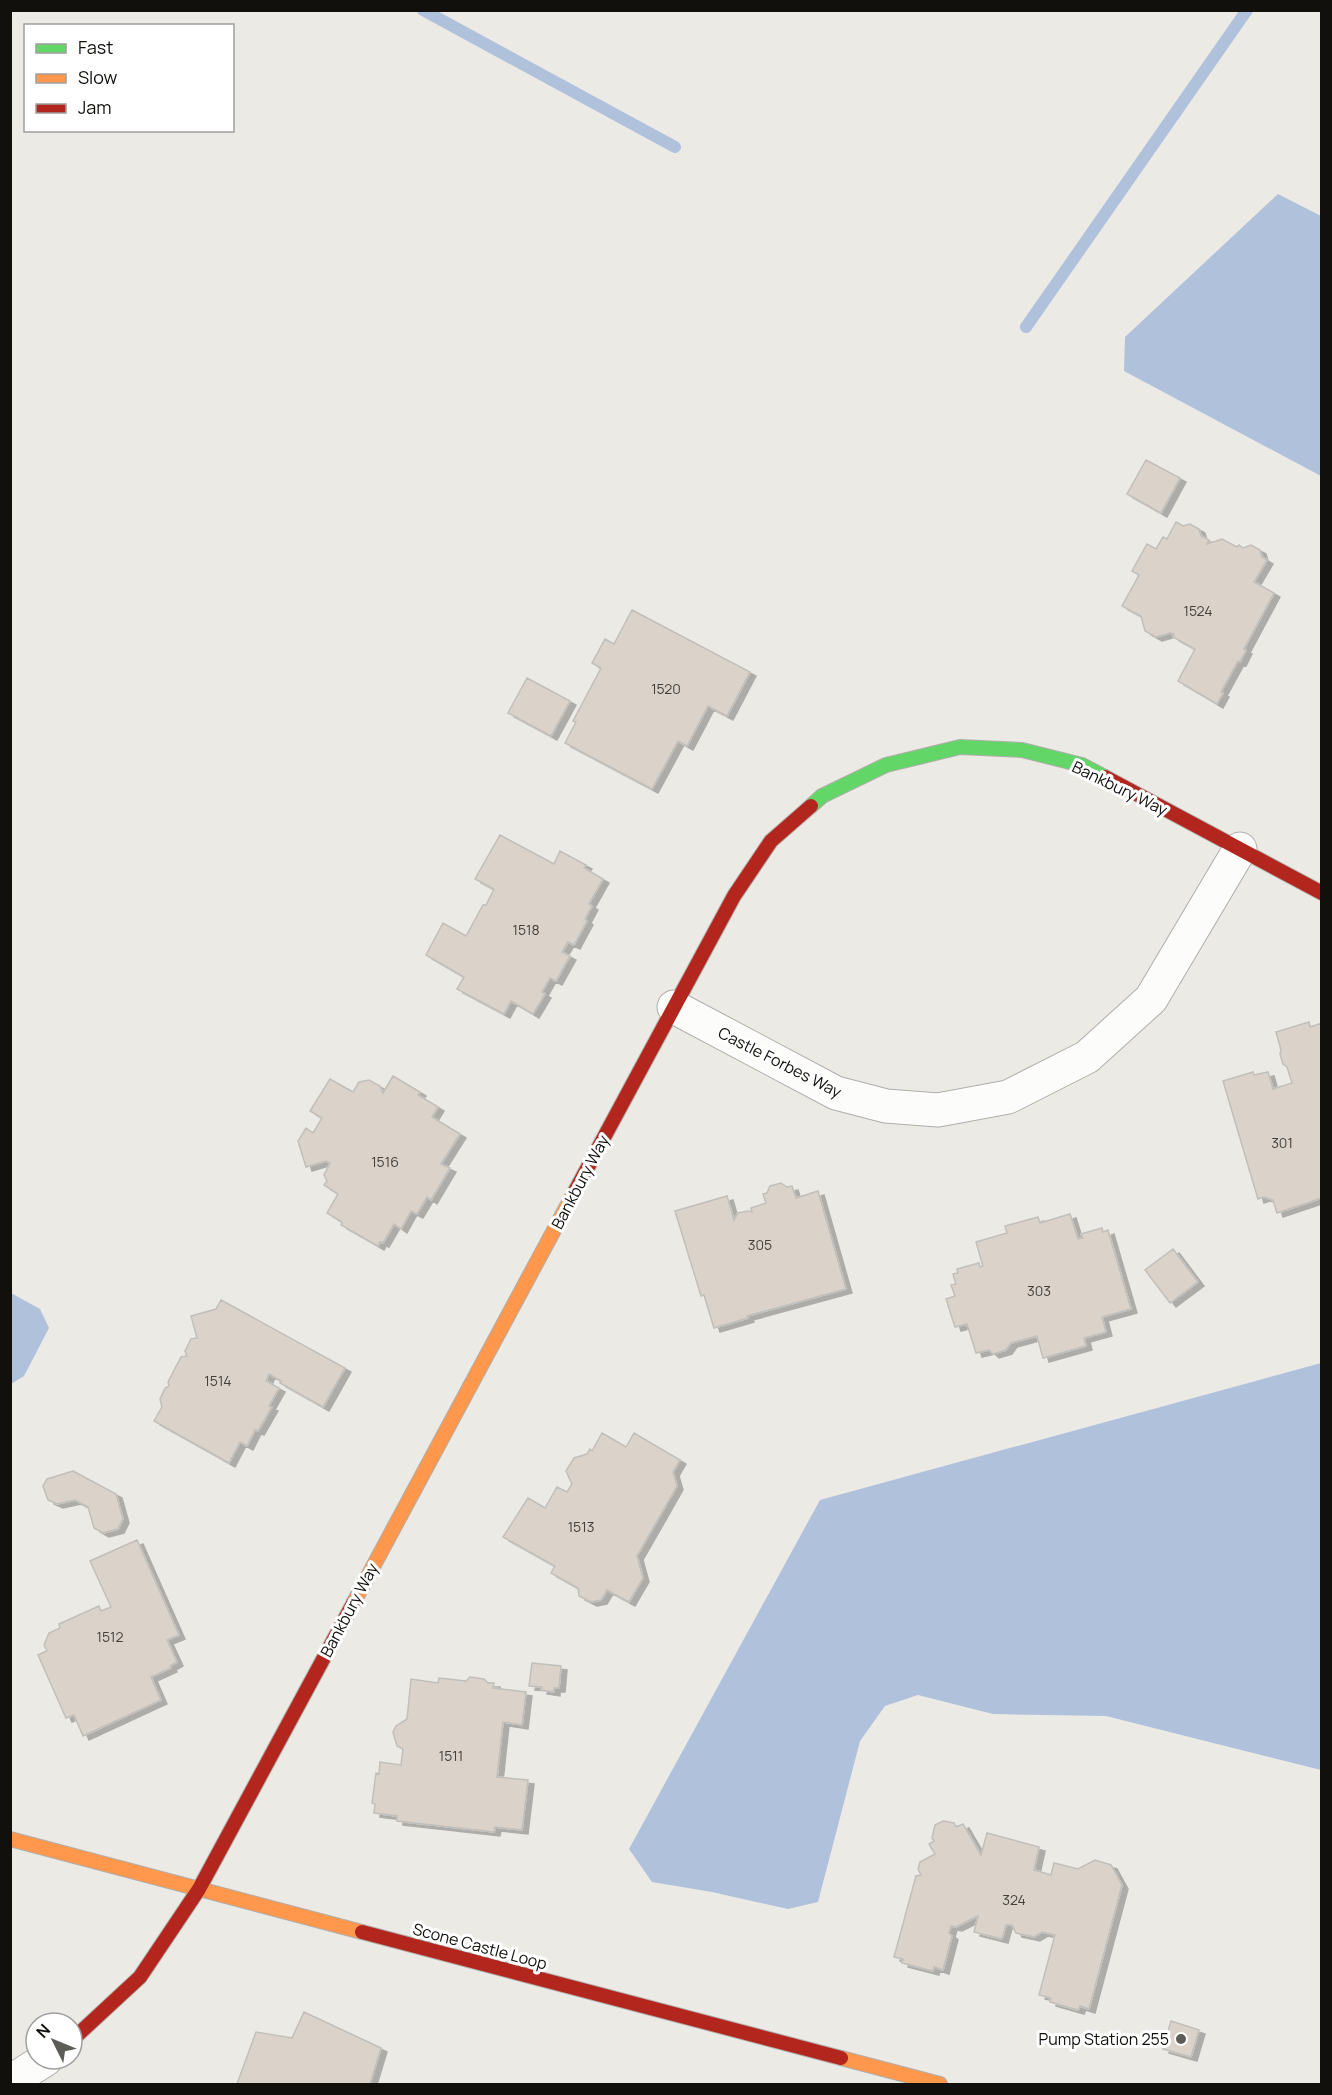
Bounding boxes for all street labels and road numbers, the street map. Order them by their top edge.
street label: Bankbury Way [1069,755,1172,821]
street label: Castle Forbes Way [714,1021,846,1103]
street label: Bankbury Way [546,1131,614,1233]
street label: Bankbury Way [315,1559,383,1661]
street label: Scone Castle Loop [411,1918,549,1974]

